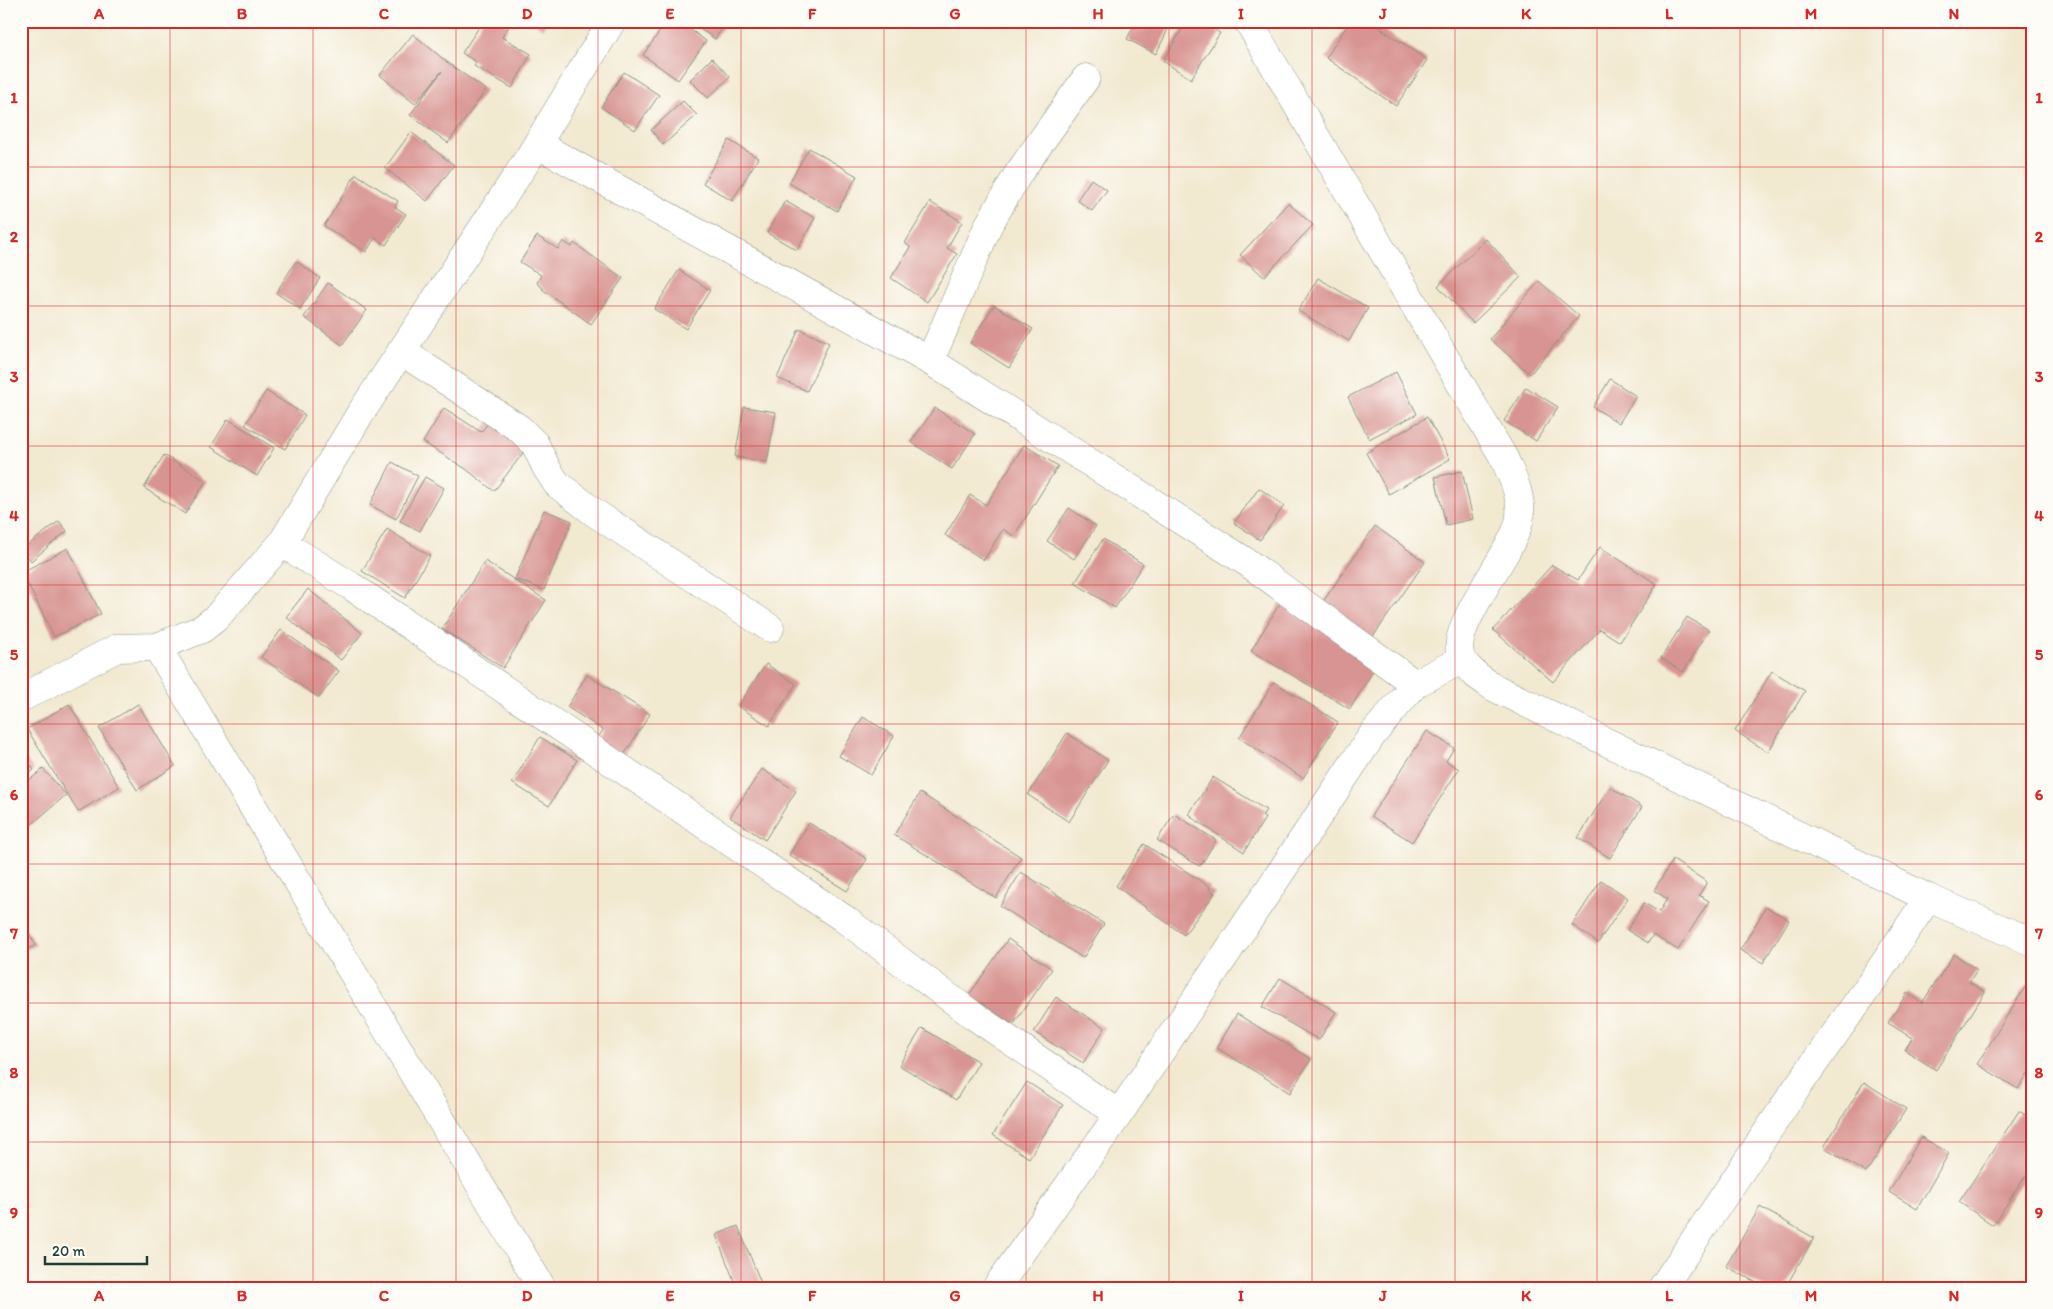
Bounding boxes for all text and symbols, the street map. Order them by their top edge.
text: A [93,4,105,23]
text: B [237,4,248,23]
text: C [379,4,390,23]
text: D [522,4,533,23]
text: E [666,4,675,23]
text: F [808,4,817,23]
text: G [949,4,961,23]
text: H [1092,4,1104,23]
text: I [1238,4,1244,23]
text: J [1378,4,1387,23]
text: K [1521,4,1532,23]
text: L [1665,4,1674,23]
text: M [1805,4,1817,23]
text: N [1949,4,1959,23]
text: 1 [10,88,18,107]
text: 1 [2035,88,2043,107]
text: 2 [10,227,19,246]
text: 2 [2035,227,2044,246]
text: 3 [10,367,19,386]
text: 3 [2035,367,2044,386]
text: 4 [9,506,19,525]
text: 4 [2034,506,2044,525]
text: 5 [10,645,19,664]
text: 5 [2035,645,2044,664]
text: 6 [10,785,19,804]
text: 6 [2035,785,2044,804]
text: 7 [9,924,18,943]
text: 7 [2034,924,2043,943]
text: 8 [10,1063,19,1082]
text: 8 [2035,1063,2044,1082]
text: 9 [10,1203,18,1222]
text: 9 [2035,1203,2043,1222]
scale bar [45,1234,148,1266]
text: 20 m [52,1242,86,1260]
text: A [93,1286,105,1305]
text: B [237,1286,248,1305]
text: C [379,1286,390,1305]
text: D [522,1286,533,1305]
text: E [666,1286,675,1305]
text: F [808,1286,817,1305]
text: G [949,1286,961,1305]
text: H [1092,1286,1104,1305]
text: I [1238,1286,1244,1305]
text: J [1378,1286,1387,1305]
text: K [1521,1286,1532,1305]
text: L [1665,1286,1674,1305]
text: M [1805,1286,1817,1305]
text: N [1949,1286,1959,1305]

